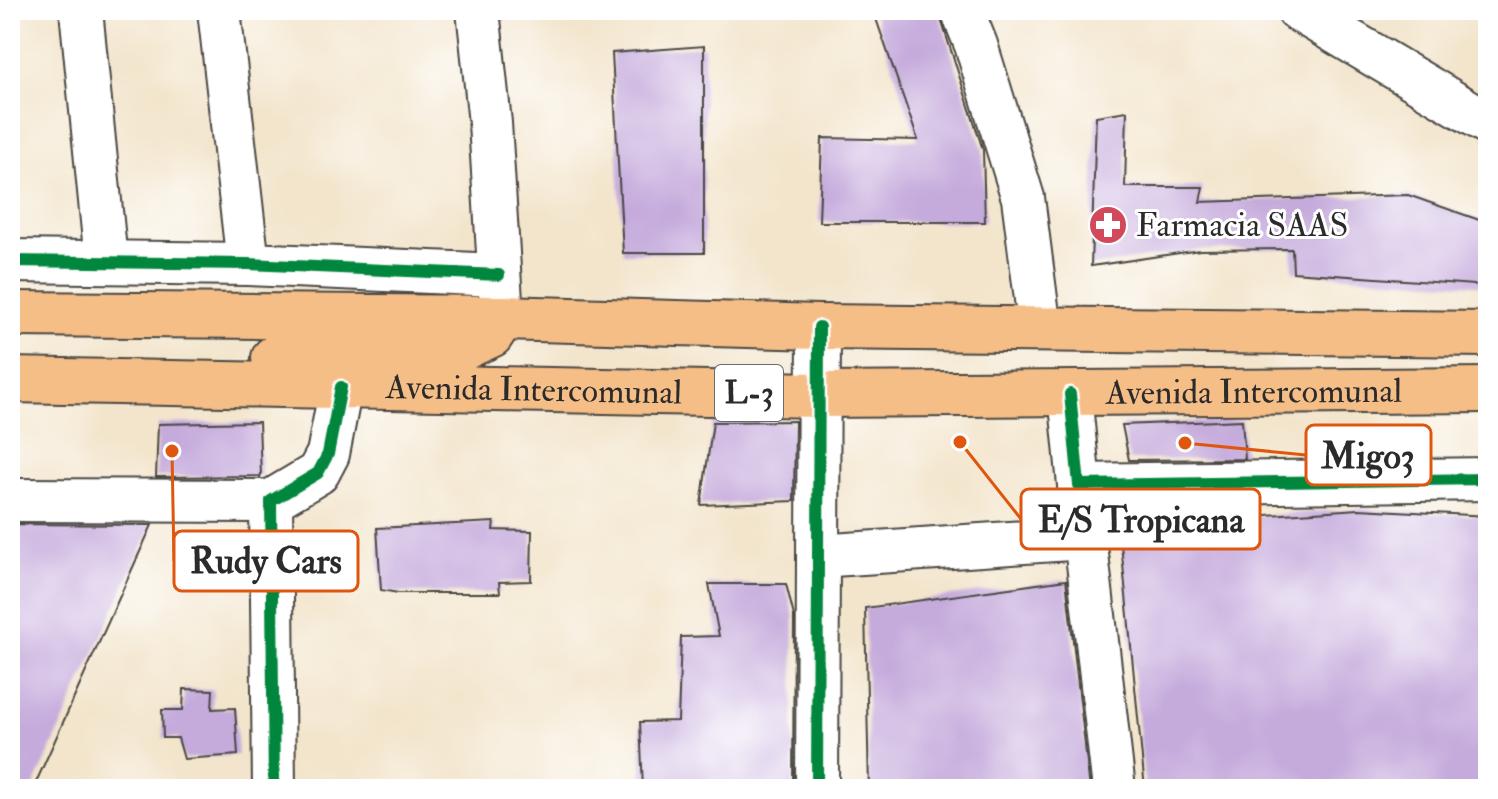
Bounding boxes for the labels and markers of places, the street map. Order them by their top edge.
pharmacy icon: Farmacia SAAS [1087,204,1129,246]
place label: Farmacia SAAS [1136,204,1348,247]
callout: Migo3 [1306,425,1431,485]
callout: E/S Tropicana [1021,489,1260,549]
callout: Rudy Cars [174,531,358,591]

